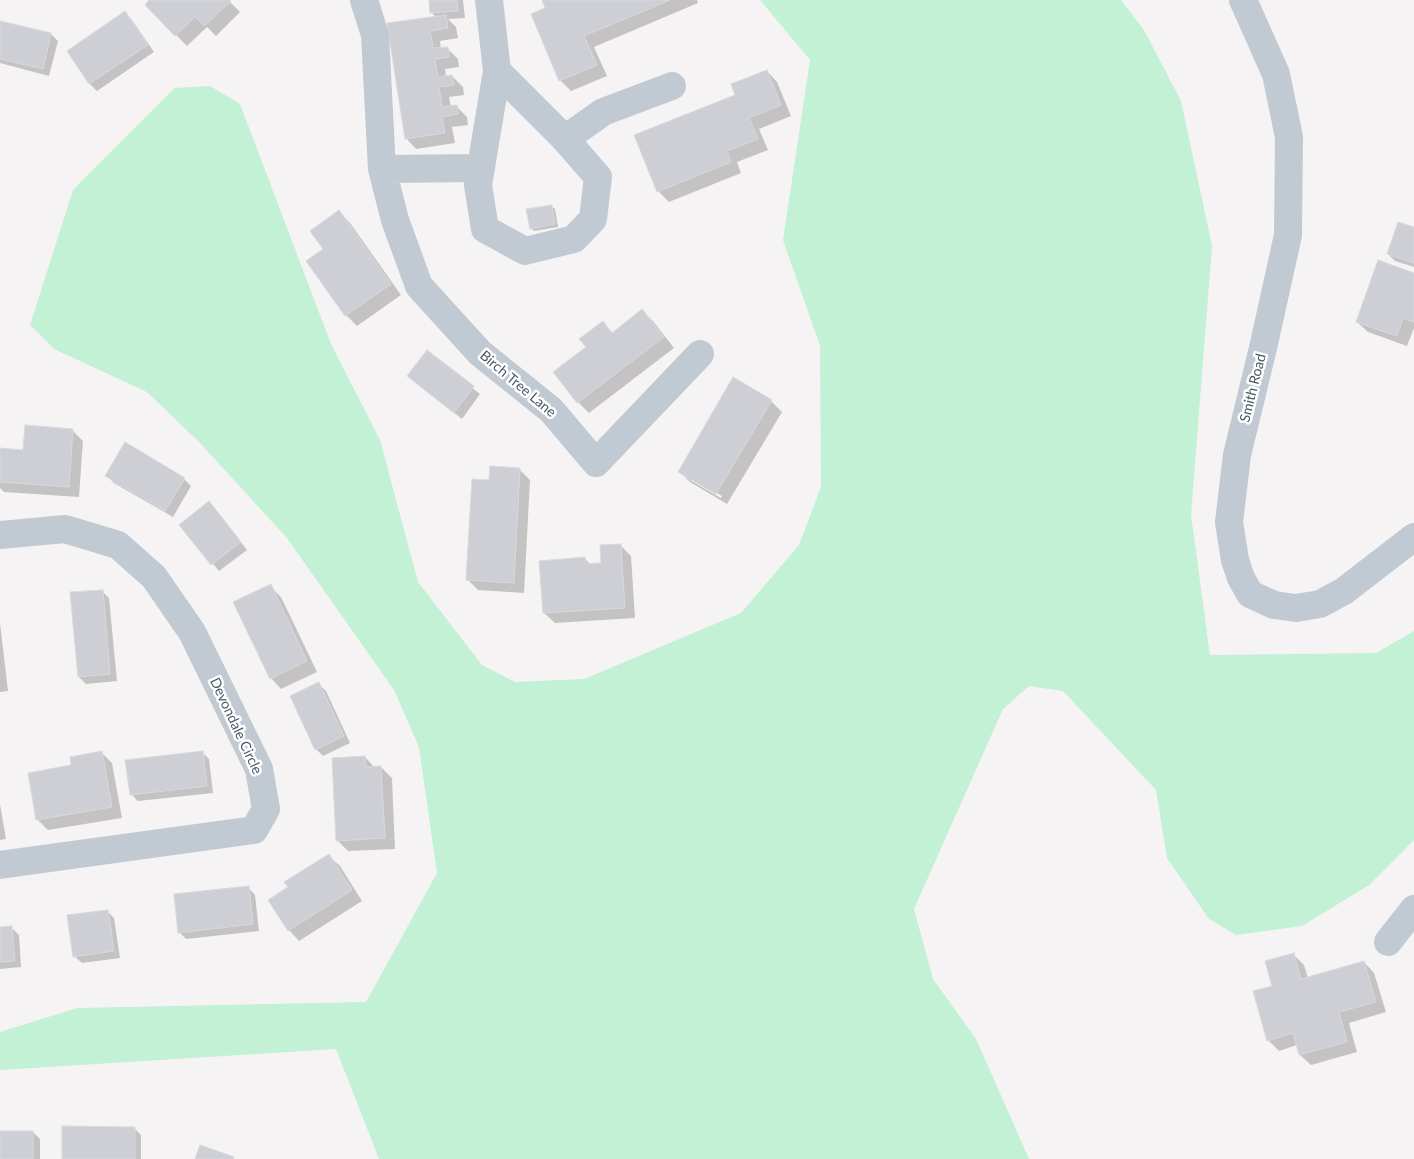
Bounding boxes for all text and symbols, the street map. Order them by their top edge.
street label: Birch Tree Lane [476,347,560,421]
street label: Smith Road [1236,352,1270,424]
street label: Devondale Circle [206,675,266,777]

